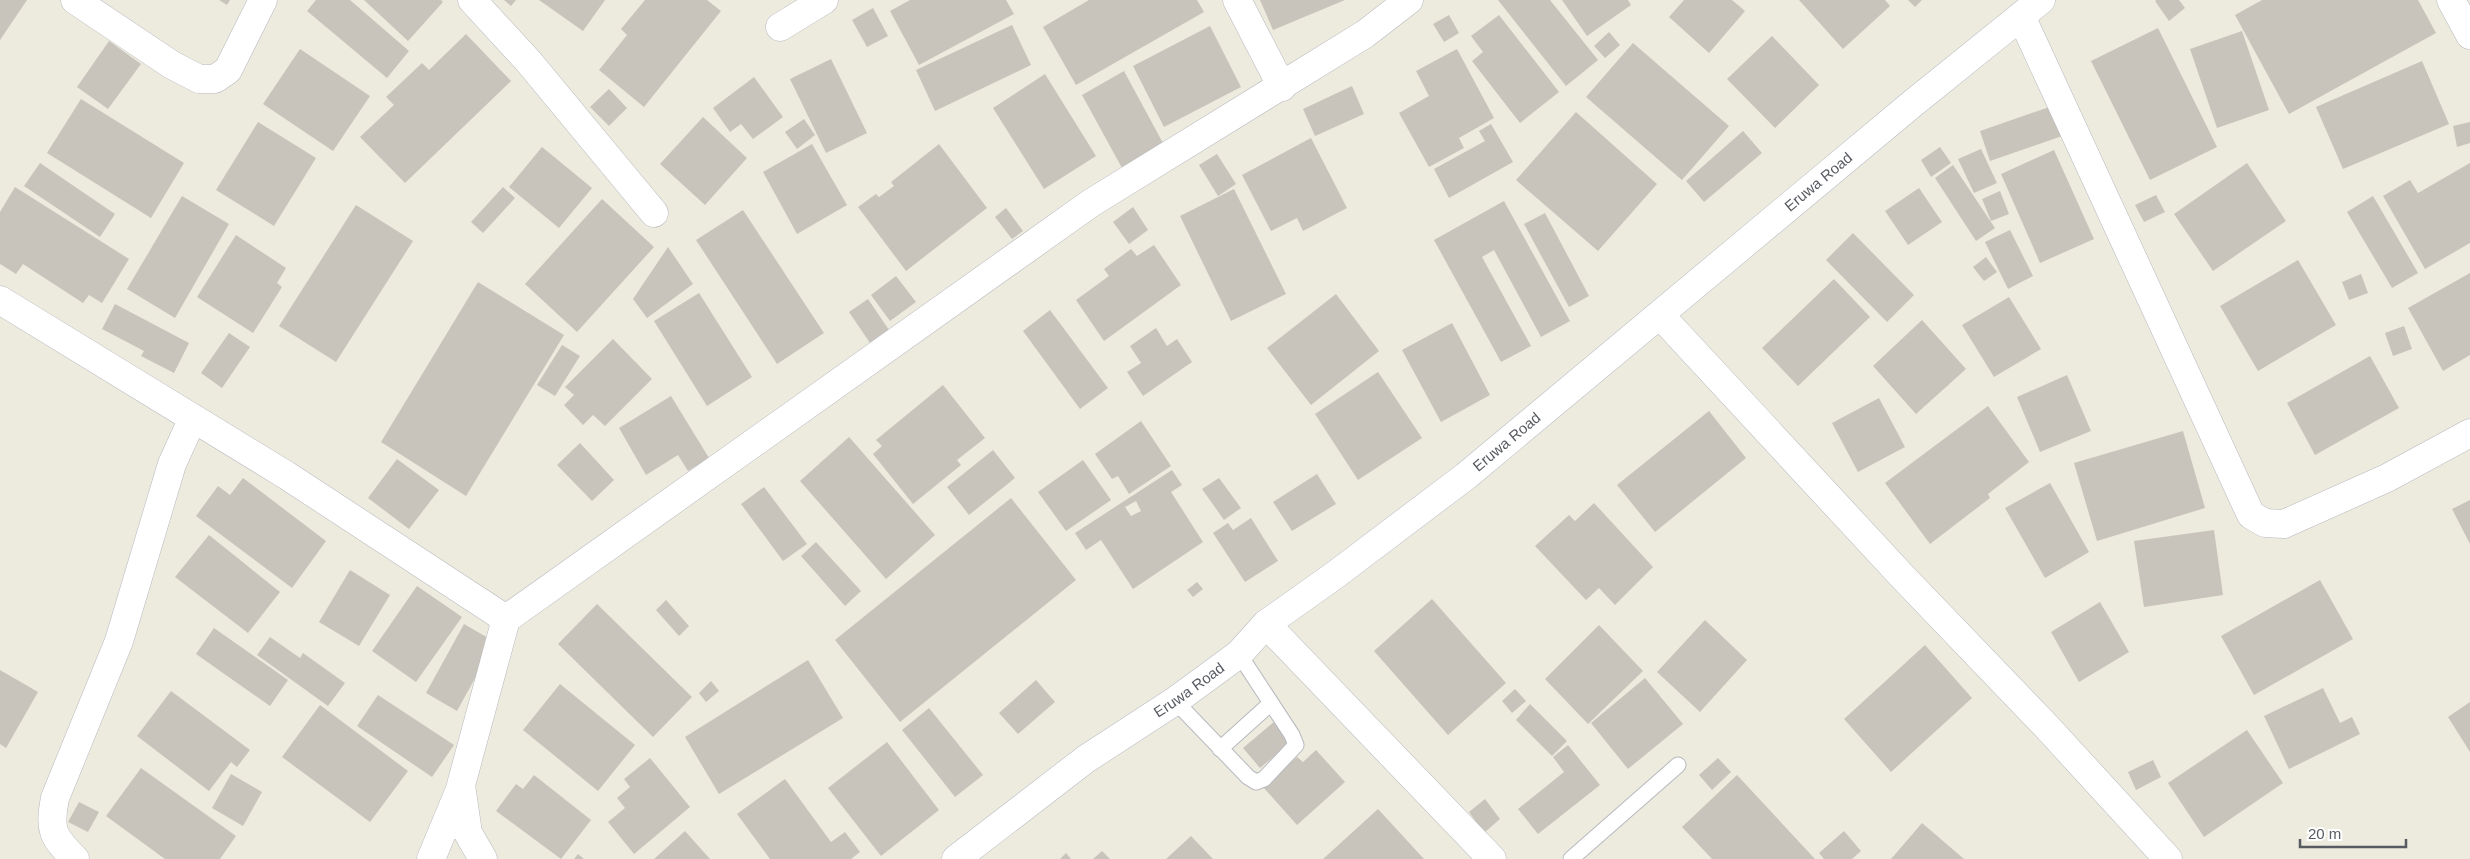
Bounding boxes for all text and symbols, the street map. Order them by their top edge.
street label: Eruwa Road [1781,149,1855,214]
street label: Eruwa Road [1469,409,1544,475]
street label: Eruwa Road [1150,659,1227,721]
scale bar [2300,816,2406,848]
text: 20 m [2308,825,2341,842]

